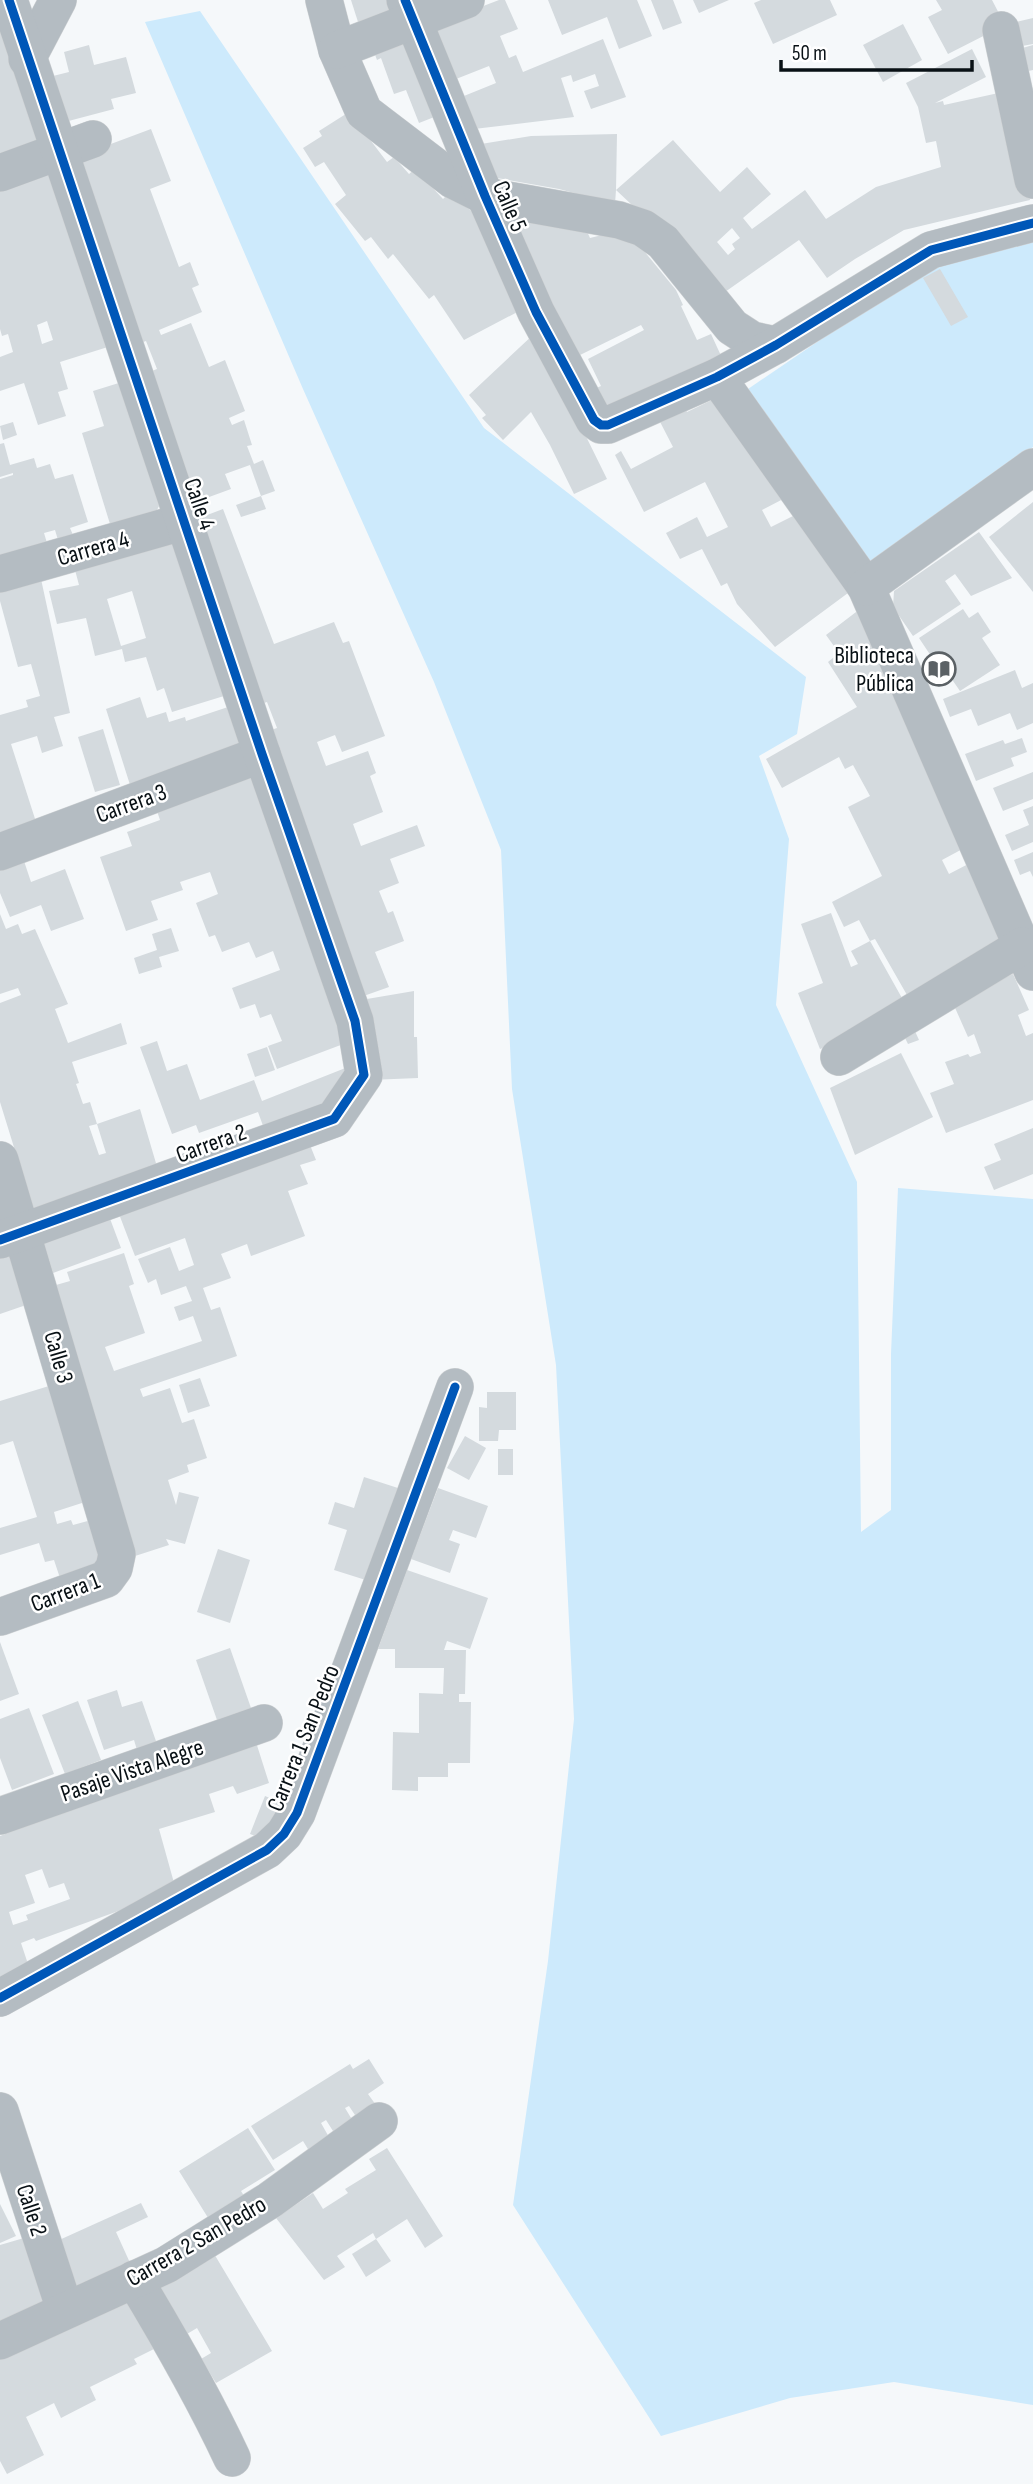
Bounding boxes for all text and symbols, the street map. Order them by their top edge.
scale bar [781,28,972,72]
text: 50 m [792,41,827,66]
street label: Calle 5 [486,176,533,236]
street label: Calle 4 [177,474,222,534]
street label: Carrera 4 [54,524,132,572]
place label: Biblioteca Pública [834,641,914,698]
library icon: Biblioteca Pública [920,650,958,688]
street label: Carrera 3 [92,777,170,830]
street label: Carrera 2 [172,1117,250,1170]
street label: Calle 3 [37,1328,80,1387]
street label: Carrera 1 [27,1566,104,1619]
street label: Carrera 1 San Pedro [261,1661,346,1816]
street label: Pasaje Vista Alegre [57,1732,207,1808]
street label: Calle 2 [10,2181,53,2240]
street label: Carrera 2 San Pedro [121,2190,271,2293]

